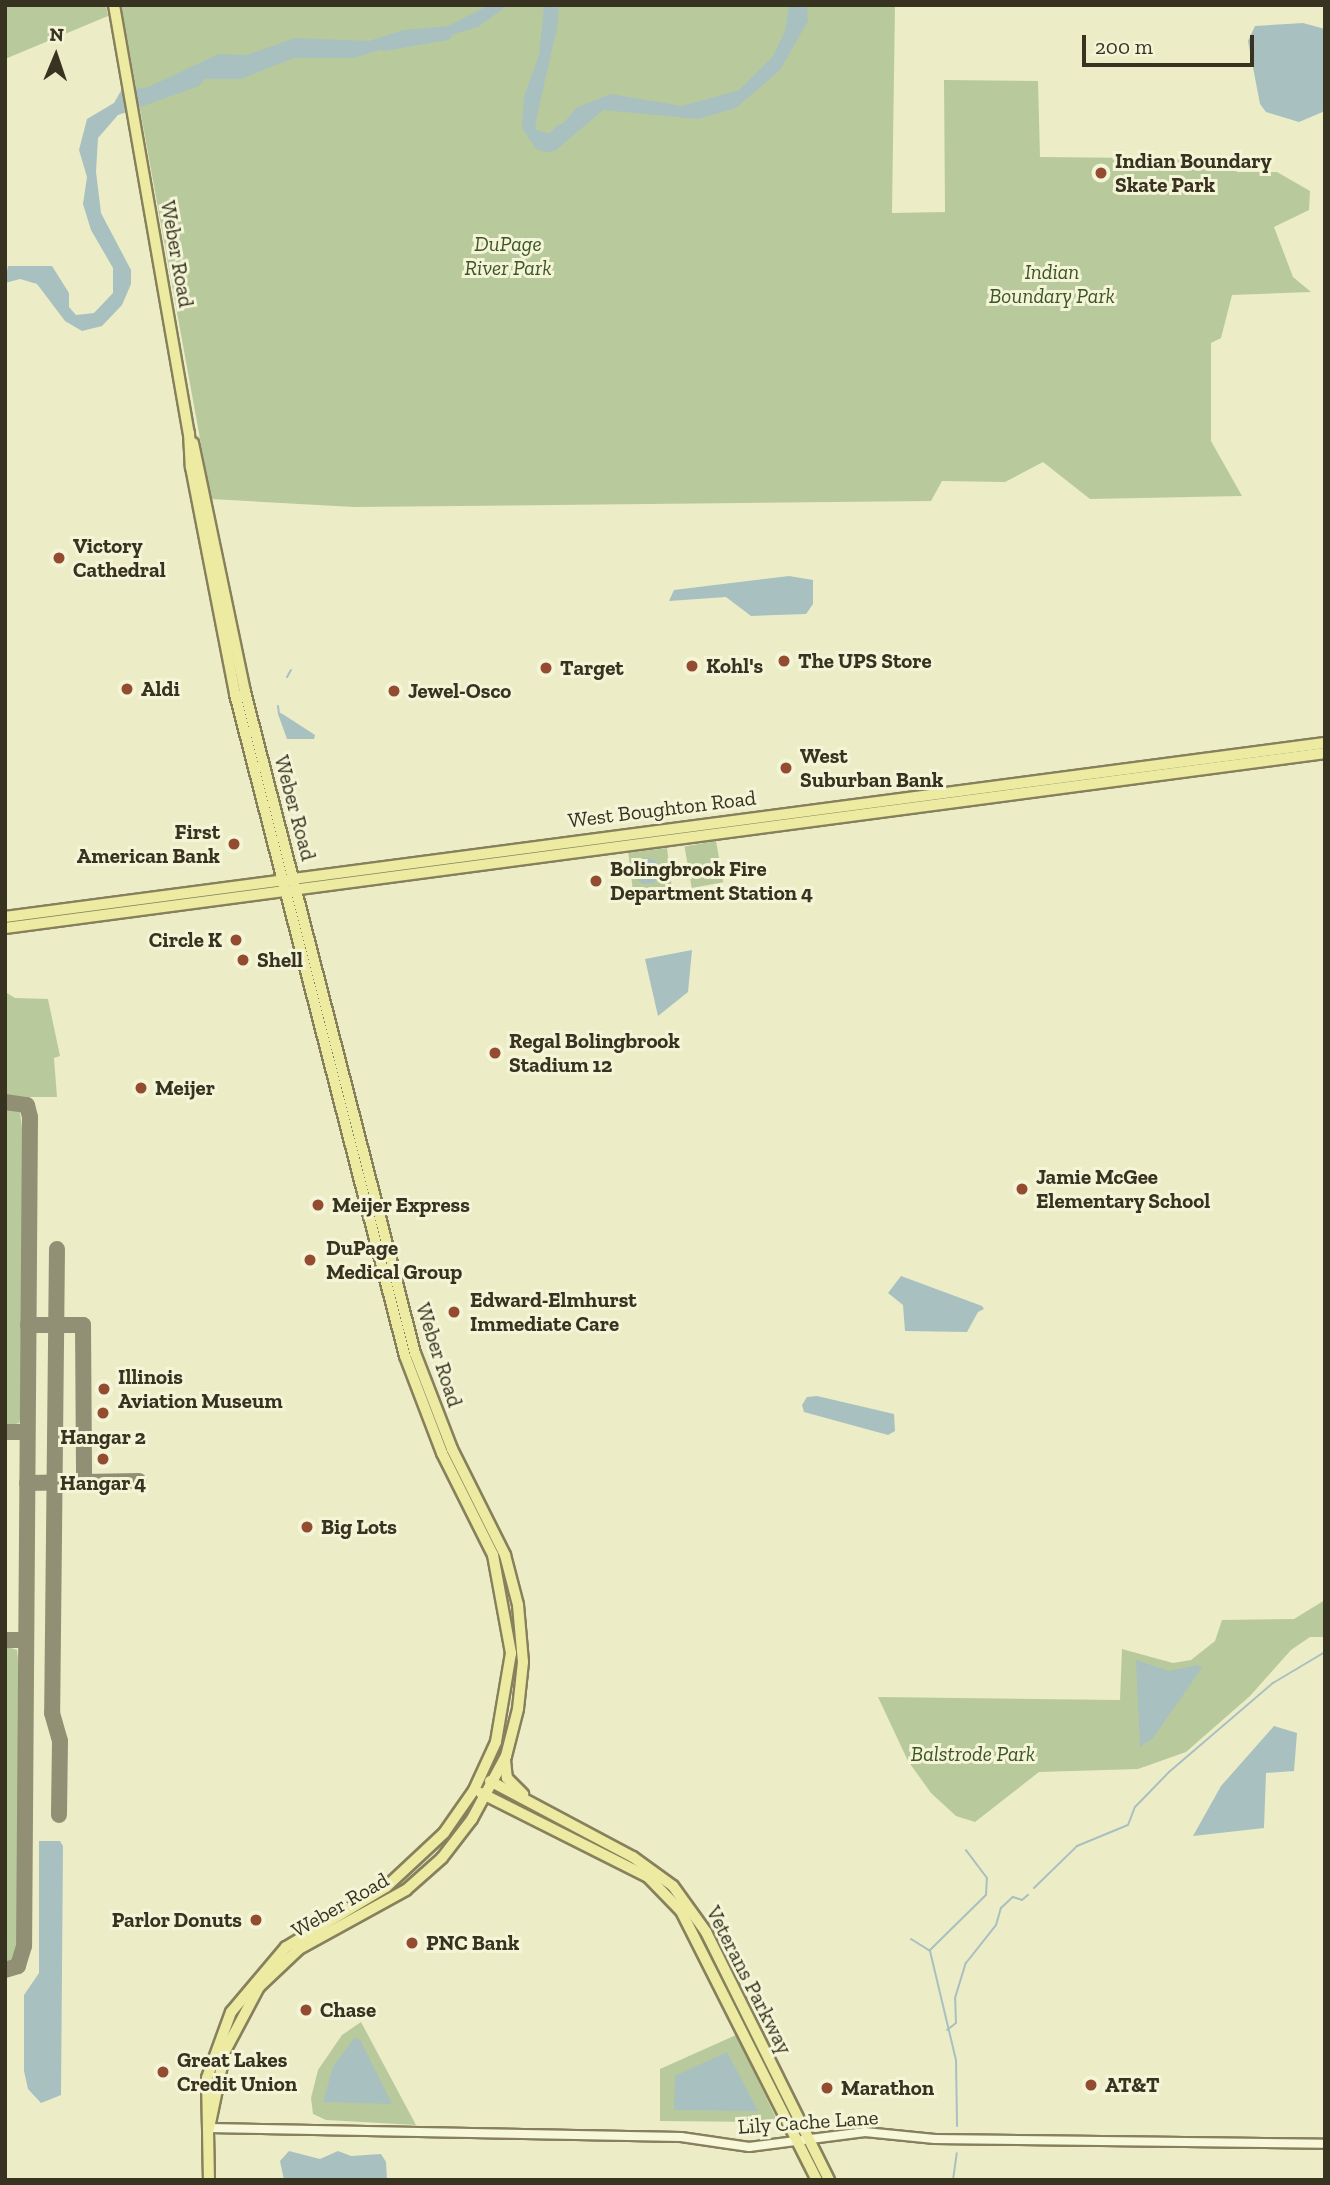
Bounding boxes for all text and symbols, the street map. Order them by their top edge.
north arrow [21,21,91,91]
scale bar [1085,21,1256,65]
text: N [49,23,64,46]
text: 200 m [1095,34,1153,59]
place label: Indian Boundary Skate Park [1115,148,1272,198]
marker: Indian Boundary Skate Park [1093,165,1109,181]
street label: Weber Road [155,198,199,310]
park label: DuPage River Park [464,231,552,281]
park label: Indian Boundary Park [989,259,1115,309]
place label: Victory Cathedral [73,533,166,583]
marker: Victory Cathedral [51,550,67,566]
place label: The UPS Store [798,648,932,674]
place label: Kohl's [706,653,763,679]
marker: The UPS Store [776,653,792,669]
place label: Target [560,655,624,681]
marker: Kohl's [684,658,700,674]
marker: Target [538,660,554,676]
place label: Aldi [141,676,180,702]
place label: Jewel-Osco [408,678,511,704]
marker: Aldi [119,681,135,697]
marker: Jewel-Osco [386,683,402,699]
place label: West Suburban Bank [800,743,943,793]
street label: Weber Road [269,752,321,864]
marker: West Suburban Bank [778,760,794,776]
street label: West Boughton Road [567,785,757,833]
place label: First American Bank [77,819,220,869]
marker: First American Bank [226,836,242,852]
place label: Bolingbrook Fire Department Station 4 [610,856,813,906]
marker: Bolingbrook Fire Department Station 4 [588,873,604,889]
place label: Circle K [149,927,222,953]
marker: Circle K [228,932,244,948]
place label: Shell [257,947,303,973]
marker: Shell [235,952,251,968]
place label: Regal Bolingbrook Stadium 12 [509,1028,680,1078]
marker: Regal Bolingbrook Stadium 12 [487,1045,503,1061]
place label: Meijer [155,1075,215,1101]
marker: Meijer [133,1080,149,1096]
place label: Jamie McGee Elementary School [1036,1164,1211,1214]
marker: Jamie McGee Elementary School [1014,1181,1030,1197]
place label: Meijer Express [332,1192,470,1218]
marker: Meijer Express [310,1197,326,1213]
place label: DuPage Medical Group [326,1235,462,1285]
marker: DuPage Medical Group [300,1250,320,1270]
place label: Edward-Elmhurst Immediate Care [470,1287,637,1337]
street label: Weber Road [410,1300,468,1410]
marker: Edward-Elmhurst Immediate Care [444,1302,464,1322]
place label: Illinois Aviation Museum [118,1364,283,1414]
marker: Illinois Aviation Museum [96,1381,112,1397]
marker: Hangar 2 [95,1405,111,1421]
place label: Hangar 2 [60,1424,146,1450]
marker: Hangar 4 [95,1451,111,1467]
place label: Hangar 4 [60,1470,146,1496]
place label: Big Lots [321,1514,397,1540]
marker: Big Lots [299,1519,315,1535]
park label: Balstrode Park [911,1741,1035,1767]
street label: Weber Road [287,1867,393,1943]
street label: Veterans Parkway [701,1902,797,2058]
place label: Parlor Donuts [111,1907,242,1933]
marker: Parlor Donuts [248,1912,264,1928]
place label: PNC Bank [426,1930,519,1956]
marker: PNC Bank [404,1935,420,1951]
place label: Chase [320,1997,376,2023]
marker: Chase [298,2002,314,2018]
place label: Great Lakes Credit Union [177,2047,297,2097]
marker: Great Lakes Credit Union [155,2064,171,2080]
place label: AT&T [1105,2072,1160,2098]
place label: Marathon [841,2075,934,2101]
marker: AT&T [1083,2077,1099,2093]
marker: Marathon [819,2080,835,2096]
street label: Lily Cache Lane [737,2104,879,2140]

